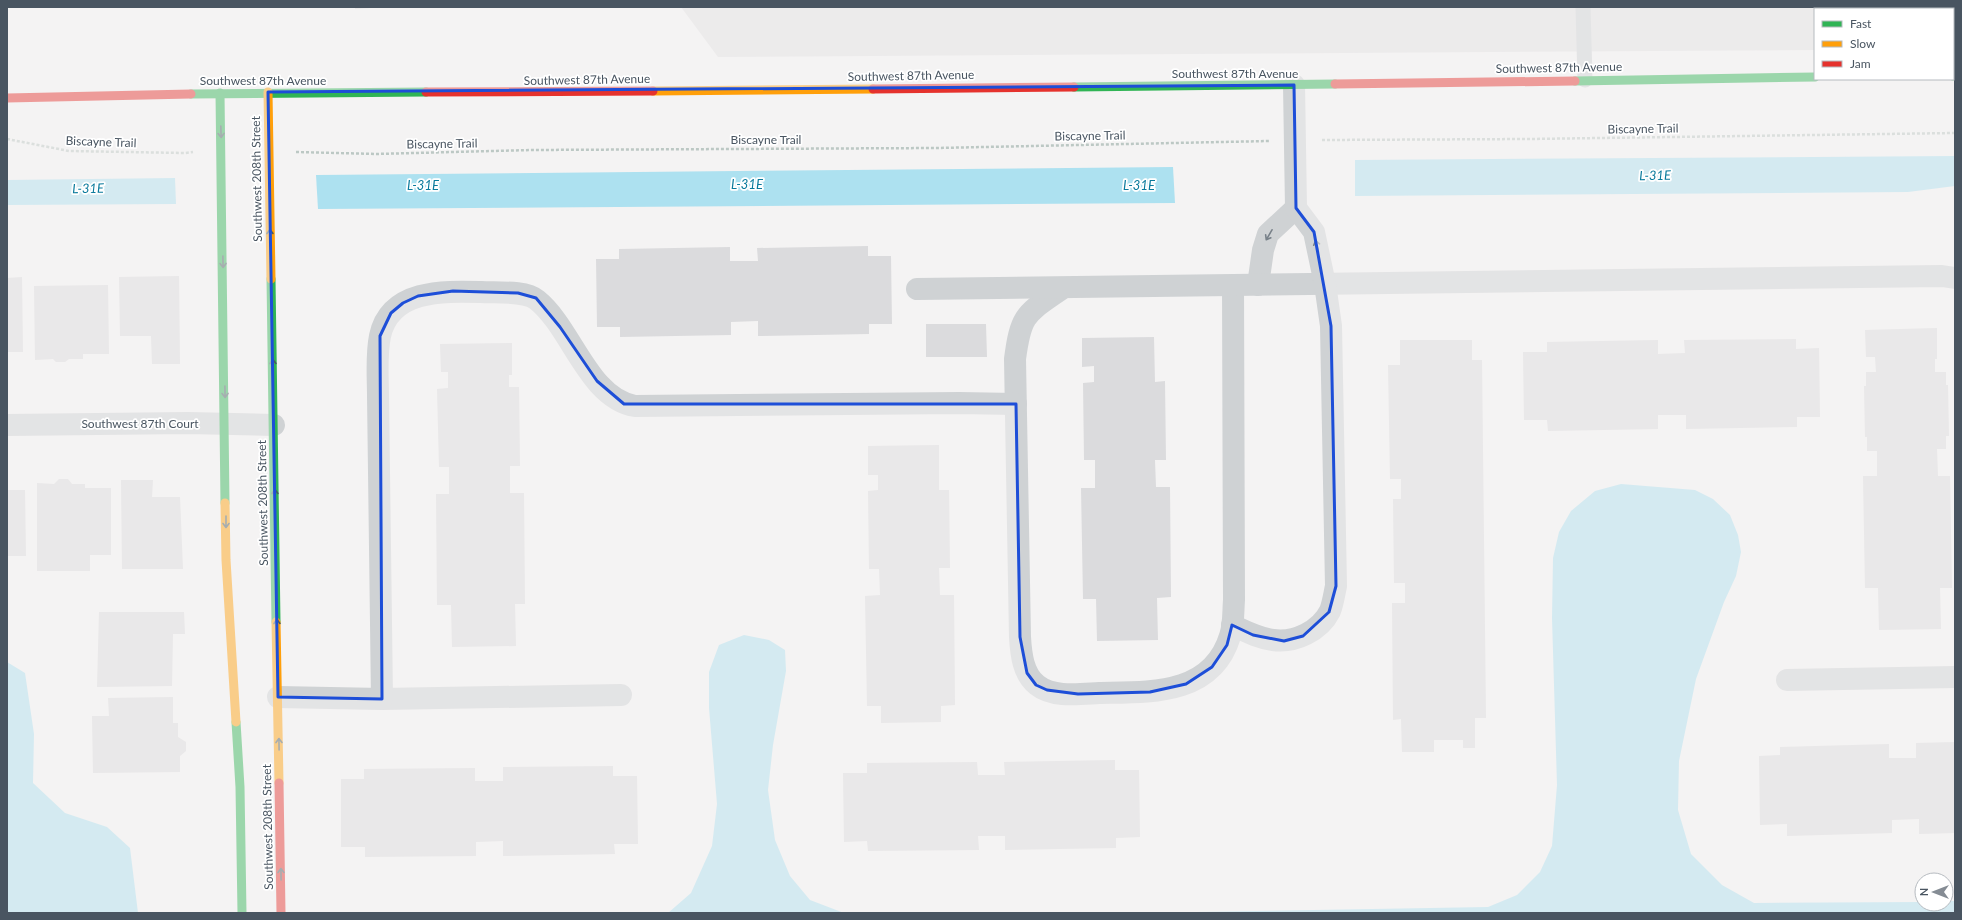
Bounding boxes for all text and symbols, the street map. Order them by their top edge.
legend [1814,8,1954,80]
text: Fast [1850,16,1872,31]
text: Slow [1850,36,1876,51]
text: Jam [1850,56,1871,71]
street label: Southwest 87th Avenue [1496,59,1622,76]
street label: Southwest 87th Avenue [1172,66,1298,81]
street label: Southwest 87th Avenue [848,67,974,84]
street label: Southwest 87th Avenue [524,71,650,88]
street label: Southwest 87th Avenue [200,73,326,88]
street label: Southwest 208th Street [248,115,265,242]
street label: Biscayne Trail [1607,120,1679,137]
one-way arrow [217,125,225,138]
street label: Biscayne Trail [1054,127,1126,144]
street label: Biscayne Trail [731,132,801,147]
street label: Biscayne Trail [65,133,137,150]
street label: Biscayne Trail [406,135,478,152]
water label: L-31E [1639,167,1672,183]
water label: L-31E [731,176,764,192]
water label: L-31E [407,177,440,193]
water label: L-31E [1123,177,1156,193]
water label: L-31E [72,180,105,196]
one-way arrow [266,229,274,242]
one-way arrow [1265,229,1273,241]
one-way arrow [1313,240,1320,253]
one-way arrow [219,255,227,268]
one-way arrow [269,359,276,372]
one-way arrow [221,385,229,398]
street label: Southwest 87th Court [81,416,199,431]
street label: Southwest 208th Street [254,439,271,566]
one-way arrow [271,489,279,502]
one-way arrow [222,515,230,528]
one-way arrow [273,619,281,632]
one-way arrow [275,738,283,751]
street label: Southwest 208th Street [259,763,276,890]
one-way arrow [277,868,285,881]
north arrow [1914,872,1954,912]
text: N [1917,888,1930,896]

